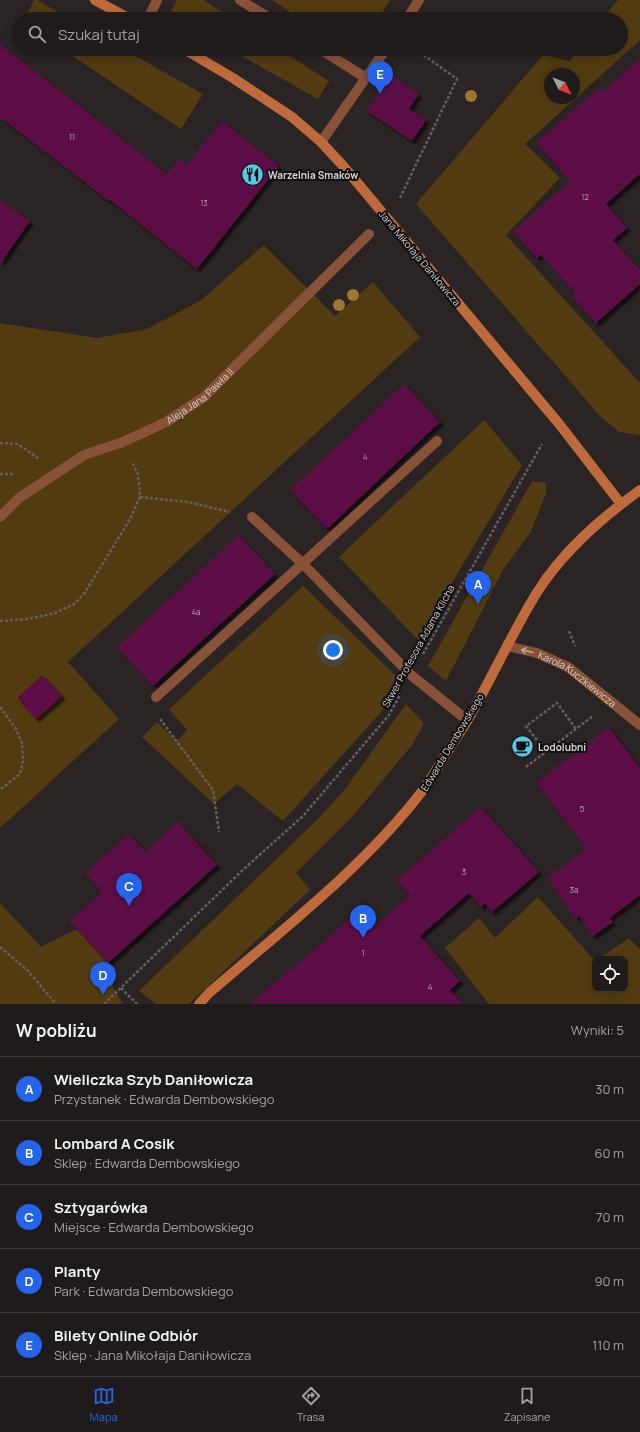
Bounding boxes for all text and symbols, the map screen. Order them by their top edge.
search box [12,12,628,56]
icon: search [26,23,48,45]
text: Szukaj tutaj [58,24,140,45]
pin: E [367,61,393,94]
north arrow [544,68,580,104]
house number: 11 [69,131,75,142]
restaurant icon: Warzelnia Smaków [239,162,265,188]
place label: Warzelnia Smaków [268,168,358,182]
house number: 12 [581,191,589,202]
house number: 13 [200,197,208,208]
street label: Jana Mikołaja Daniłowicza [376,207,464,309]
street label: Aleja Jana Pawła II [163,365,236,427]
house number: 4 [363,451,368,462]
pin: A [465,571,491,604]
street label: Skwer Profesora Adama Klicha [378,582,458,710]
house number: 4a [191,606,201,617]
your location [323,640,343,660]
one-way arrow [520,646,533,654]
street label: Karola Kuczkiewicza [536,647,619,710]
street label: Edwarda Dembowskiego [417,690,487,794]
cafe icon: Lodolubni [509,734,535,760]
place label: Lodolubni [538,740,586,754]
house number: 5 [580,803,585,814]
house number: 3 [462,866,466,877]
pin: C [116,873,142,906]
house number: 3a [570,884,578,895]
pin: B [350,905,376,938]
house number: 1 [361,947,365,958]
map controls [592,956,628,992]
button: locate [592,956,628,992]
pin: D [90,962,116,995]
house number: 4 [428,981,433,992]
text: W pobliżu [16,1019,97,1042]
text: Wyniki: 5 [571,1021,624,1039]
text: Wieliczka Szyb Daniłowicza [54,1069,253,1090]
text: A [25,1080,33,1098]
text: 30 m [595,1080,624,1098]
text: Przystanek · Edwarda Dembowskiego [54,1090,274,1108]
text: Lombard A Cosik [54,1133,174,1154]
text: B [25,1144,33,1162]
text: 60 m [594,1144,624,1162]
text: Sklep · Edwarda Dembowskiego [54,1154,240,1172]
text: Sztygarówka [54,1197,148,1218]
text: C [24,1208,34,1226]
text: 70 m [596,1208,624,1226]
text: Miejsce · Edwarda Dembowskiego [54,1218,254,1236]
text: Planty [54,1261,100,1282]
text: D [24,1272,34,1290]
text: 90 m [594,1272,624,1290]
text: Park · Edwarda Dembowskiego [54,1282,233,1300]
text: Bilety Online Odbiór [54,1325,198,1346]
text: E [25,1336,33,1354]
text: 110 m [592,1336,624,1354]
text: Sklep · Jana Mikołaja Daniłowicza [54,1346,251,1364]
tab: Mapa [90,1385,118,1424]
tab: Trasa [297,1385,324,1424]
tab: Zapisane [504,1385,550,1424]

